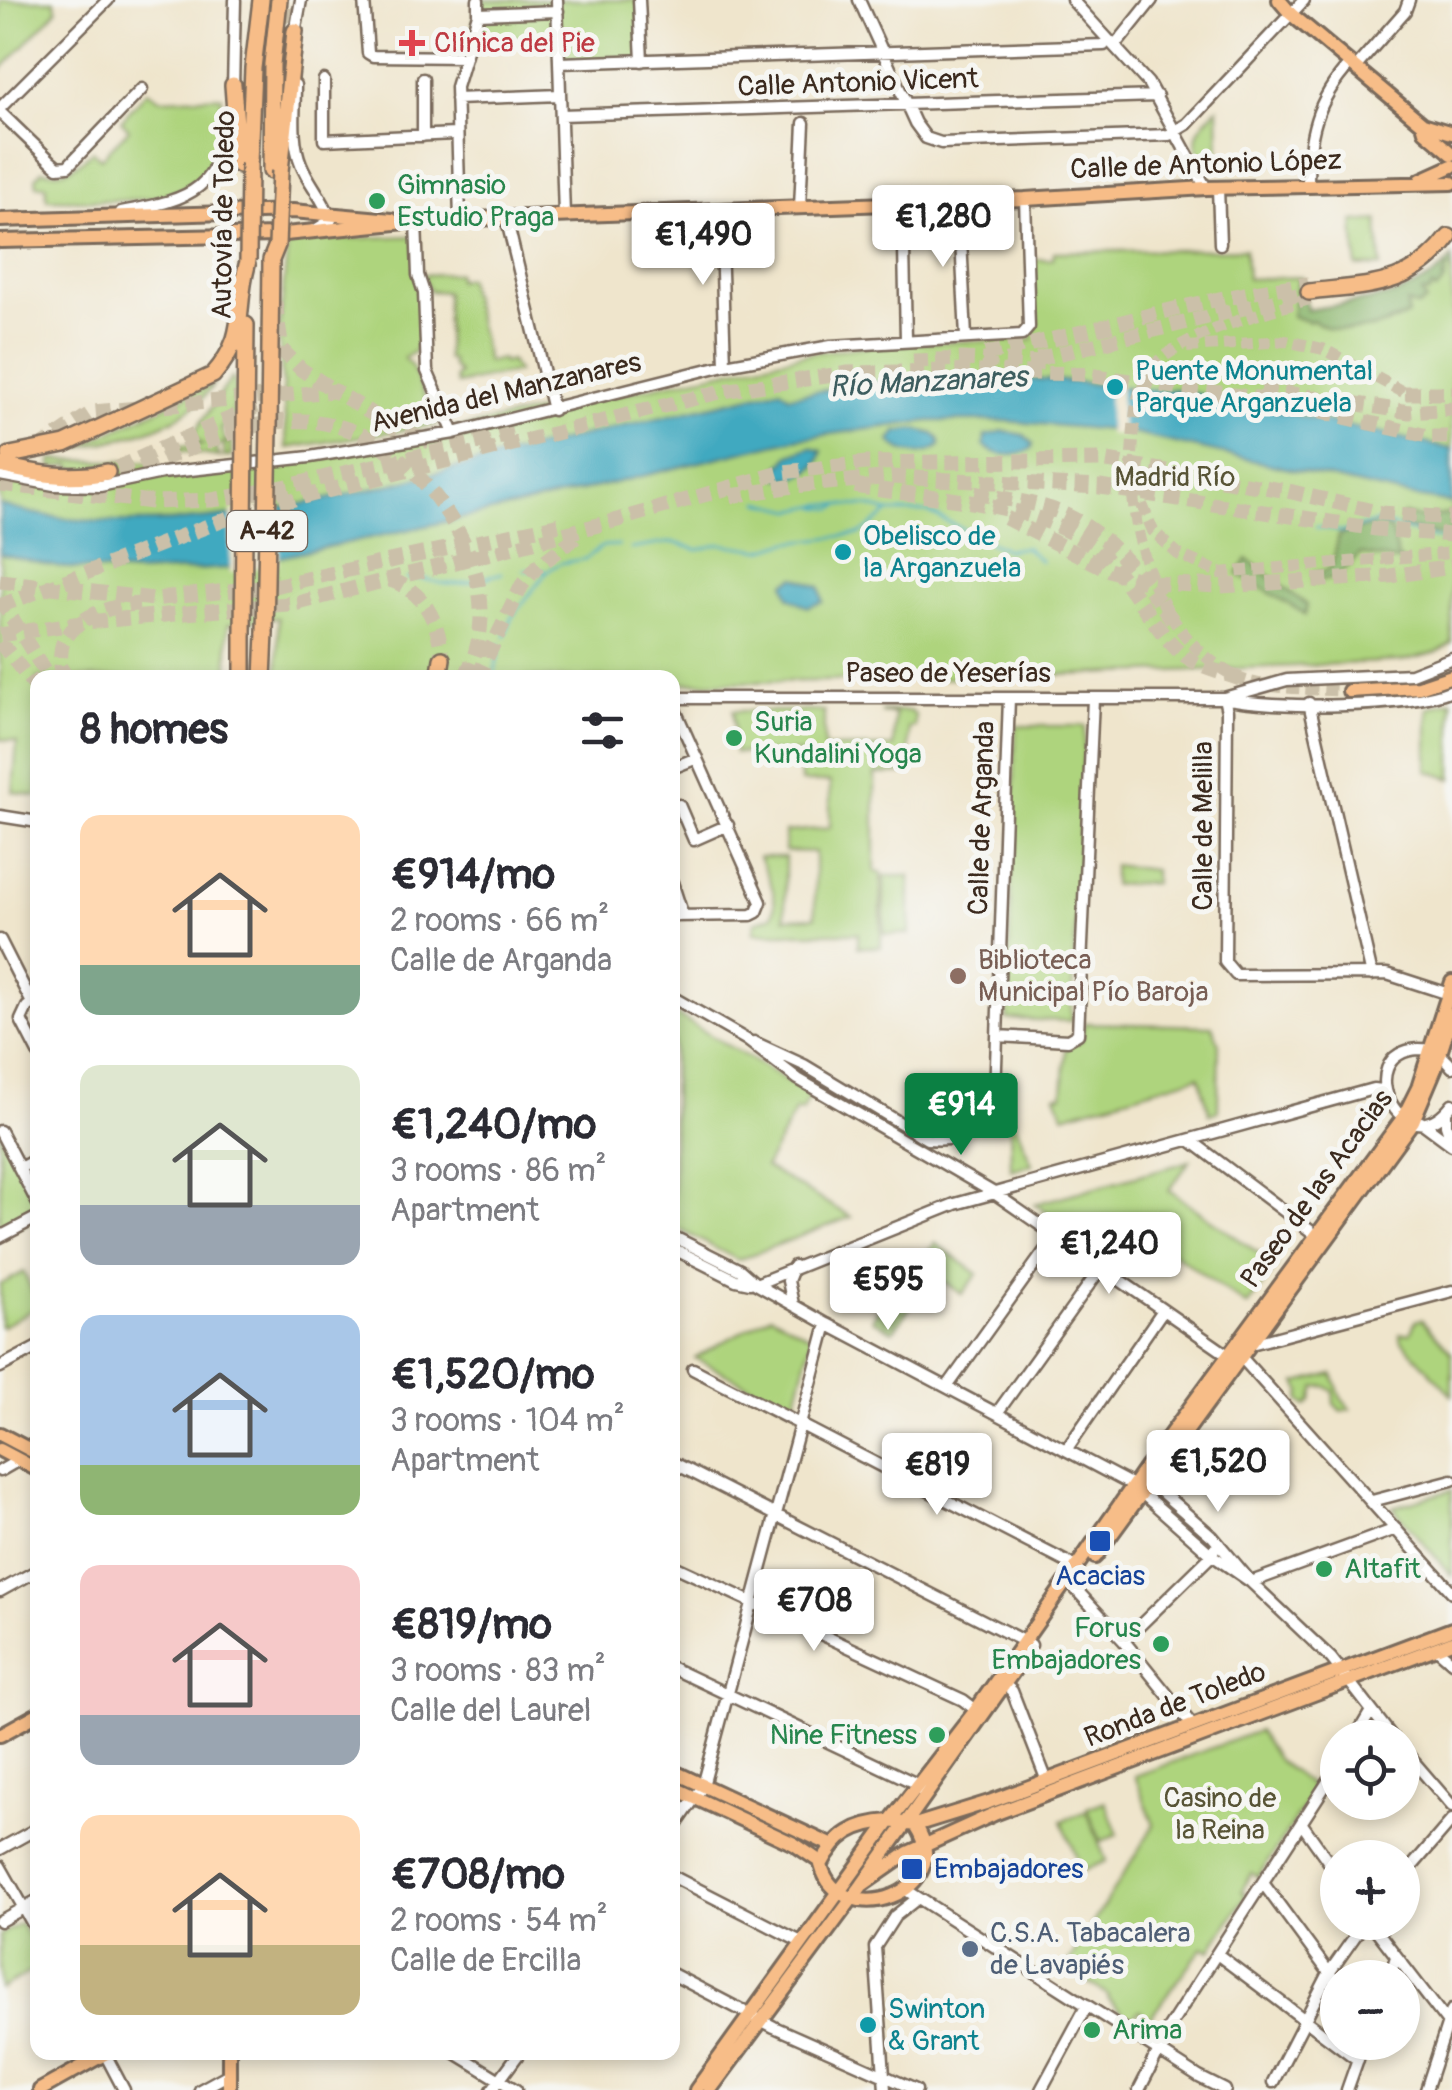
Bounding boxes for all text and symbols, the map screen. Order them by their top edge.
place label: Clínica del Pie [434,26,595,61]
marker: Clínica del Pie [399,30,425,56]
street label: Calle Antonio Vicent [737,61,980,105]
street label: Autovía de Toledo [205,110,243,320]
street label: Calle de Antonio López [1070,143,1342,187]
place label: Gimnasio Estudio Praga [397,168,554,235]
pin: €1,280 [862,185,1024,270]
marker: Gimnasio Estudio Praga [366,190,388,212]
text: €1,280 [894,197,992,237]
pin: €1,490 [622,203,784,288]
text: €1,490 [654,215,752,255]
street label: Avenida del Manzanares [368,345,645,441]
place label: Puente Monumental Parque Arganzuela [1135,354,1373,421]
water label: Río Manzanares [828,358,1031,406]
marker: Puente Monumental Parque Arganzuela [1104,376,1126,398]
park label: Madrid Río [1115,460,1235,495]
road number: A-42 [227,511,307,551]
place label: Obelisco de la Arganzuela [863,519,1021,586]
marker: Obelisco de la Arganzuela [832,541,854,563]
street label: Paseo de Yeserías [845,656,1051,691]
icon: filters [575,703,630,758]
text: 8 homes [80,704,228,756]
place label: Suria Kundalini Yoga [754,705,922,772]
street label: Calle de Arganda [961,720,1003,916]
marker: Suria Kundalini Yoga [723,727,745,749]
street label: Calle de Melilla [1186,741,1221,911]
text: €914/mo [390,849,555,901]
icon: home [160,855,280,975]
text: 2 rooms · 66 m² [390,901,609,941]
text: Calle de Arganda [390,941,612,981]
place label: Biblioteca Municipal Pío Baroja [978,943,1208,1010]
marker: Biblioteca Municipal Pío Baroja [947,965,969,987]
pin: €914 [902,1073,1020,1158]
street label: Paseo de las Acacias [1233,1082,1401,1295]
text: €914 [927,1085,995,1125]
text: €1,240/mo [390,1099,596,1151]
icon: home [160,1105,280,1225]
text: 3 rooms · 86 m² [390,1151,607,1191]
text: Apartment [390,1191,539,1231]
pin: €1,240 [1028,1212,1190,1297]
text: €1,240 [1059,1224,1159,1264]
pin: €595 [829,1248,947,1333]
text: €595 [852,1260,924,1300]
text: €1,520/mo [390,1349,595,1401]
icon: home [160,1355,280,1475]
text: 3 rooms · 104 m² [390,1401,625,1441]
pin: €1,520 [1137,1430,1299,1515]
pin: €819 [878,1433,996,1518]
text: Apartment [390,1441,539,1481]
text: €1,520 [1169,1442,1267,1482]
text: €819 [904,1445,970,1485]
marker: Acacias [1087,1528,1113,1554]
place label: Altafit [1344,1552,1421,1587]
marker: Altafit [1313,1558,1335,1580]
place label: Acacias [1055,1559,1146,1594]
pin: €708 [755,1569,873,1654]
text: €708 [776,1581,852,1621]
text: €819/mo [390,1599,552,1651]
icon: home [160,1605,280,1725]
place label: Forus Embajadores [991,1611,1141,1678]
marker: Forus Embajadores [1150,1633,1172,1655]
text: 3 rooms · 83 m² [390,1651,606,1691]
street label: Ronda de Toledo [1079,1654,1271,1756]
text: Calle del Laurel [390,1691,591,1731]
place label: Nine Fitness [770,1718,917,1753]
map controls [1320,1720,1420,2060]
button: locate [1320,1720,1420,1820]
marker: Nine Fitness [926,1724,948,1746]
park label: Casino de la Reina [1164,1781,1277,1848]
button: + [1320,1840,1420,1940]
text: €708/mo [390,1849,565,1901]
place label: Embajadores [934,1852,1084,1887]
icon: home [160,1855,280,1975]
marker: Embajadores [899,1856,925,1882]
text: 2 rooms · 54 m² [390,1901,608,1941]
place label: C.S.A. Tabacalera de Lavapiés [990,1916,1191,1983]
marker: C.S.A. Tabacalera de Lavapiés [959,1938,981,1960]
text: Calle de Ercilla [390,1941,581,1981]
button: − [1320,1960,1420,2060]
place label: Swinton & Grant [888,1992,985,2059]
place label: Arima [1112,2013,1182,2048]
marker: Swinton & Grant [857,2014,879,2036]
marker: Arima [1081,2019,1103,2041]

